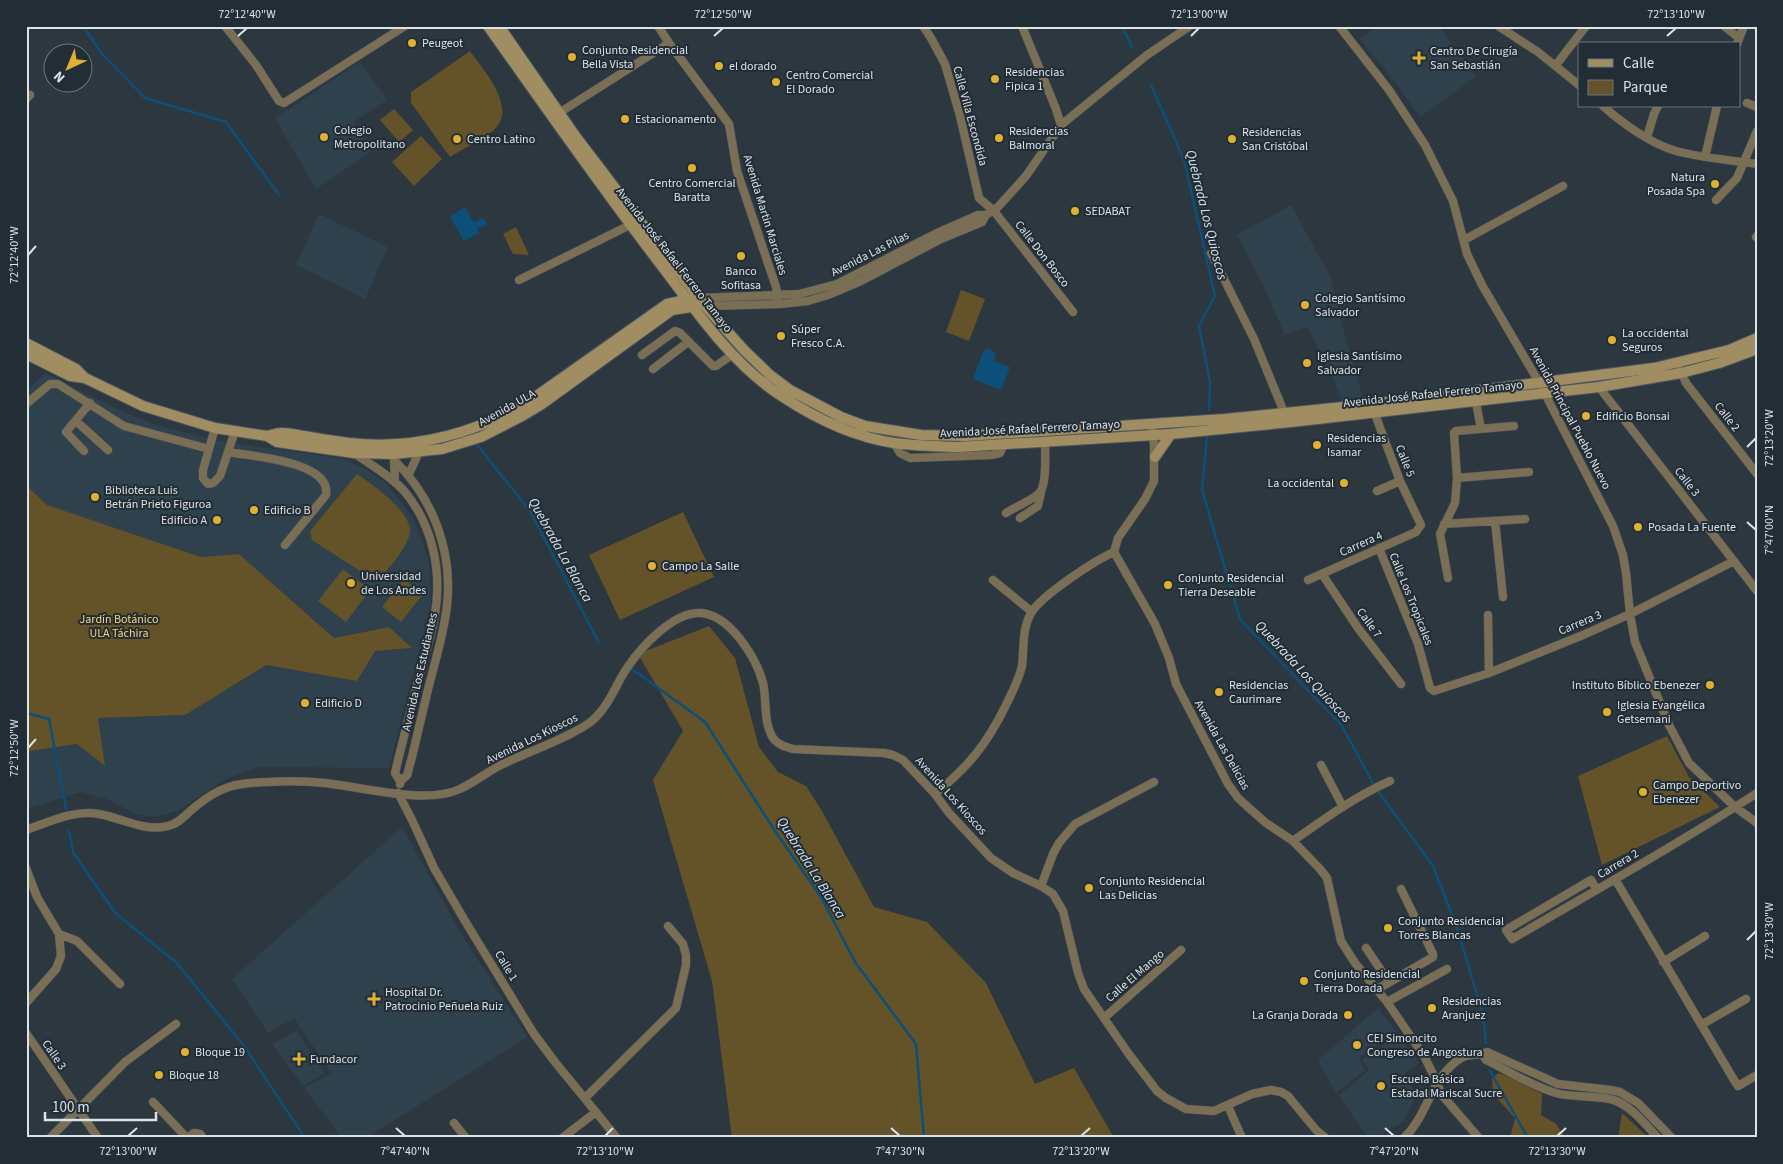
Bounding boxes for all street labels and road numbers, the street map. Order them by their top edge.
street label: Calle Villa Escondida [948,64,992,168]
street label: Avenida Martin Marciales [739,153,791,277]
street label: Avenida José Rafael Ferrero Tamayo [612,184,736,336]
street label: Calle Don Bosco [1011,217,1073,291]
street label: Avenida Las Pilas [828,227,912,281]
street label: Avenida Principal Pueblo Nuevo [1525,343,1615,493]
street label: Avenida José Rafael Ferrero Tamayo [1342,376,1524,412]
street label: Avenida ULA [475,385,539,431]
street label: Calle 2 [1710,399,1744,435]
street label: Avenida José Rafael Ferrero Tamayo [940,416,1120,442]
street label: Calle 5 [1391,442,1419,480]
street label: Calle 3 [1670,464,1704,500]
street label: Carrera 4 [1337,527,1385,561]
street label: Calle Los Tropicales [1385,550,1437,648]
street label: Calle 7 [1352,605,1386,642]
street label: Carrera 3 [1556,606,1604,640]
street label: Avenida Los Estudiantes [398,611,442,733]
street label: Avenida Las Delicias [1190,697,1254,793]
street label: Avenida Los Kioscos [483,709,581,769]
street label: Avenida Los Kioscos [911,753,991,839]
street label: Carrera 2 [1594,845,1642,883]
street label: Calle El Mango [1102,946,1168,1006]
street label: Calle 1 [490,947,522,985]
street label: Calle 3 [38,1036,70,1074]

